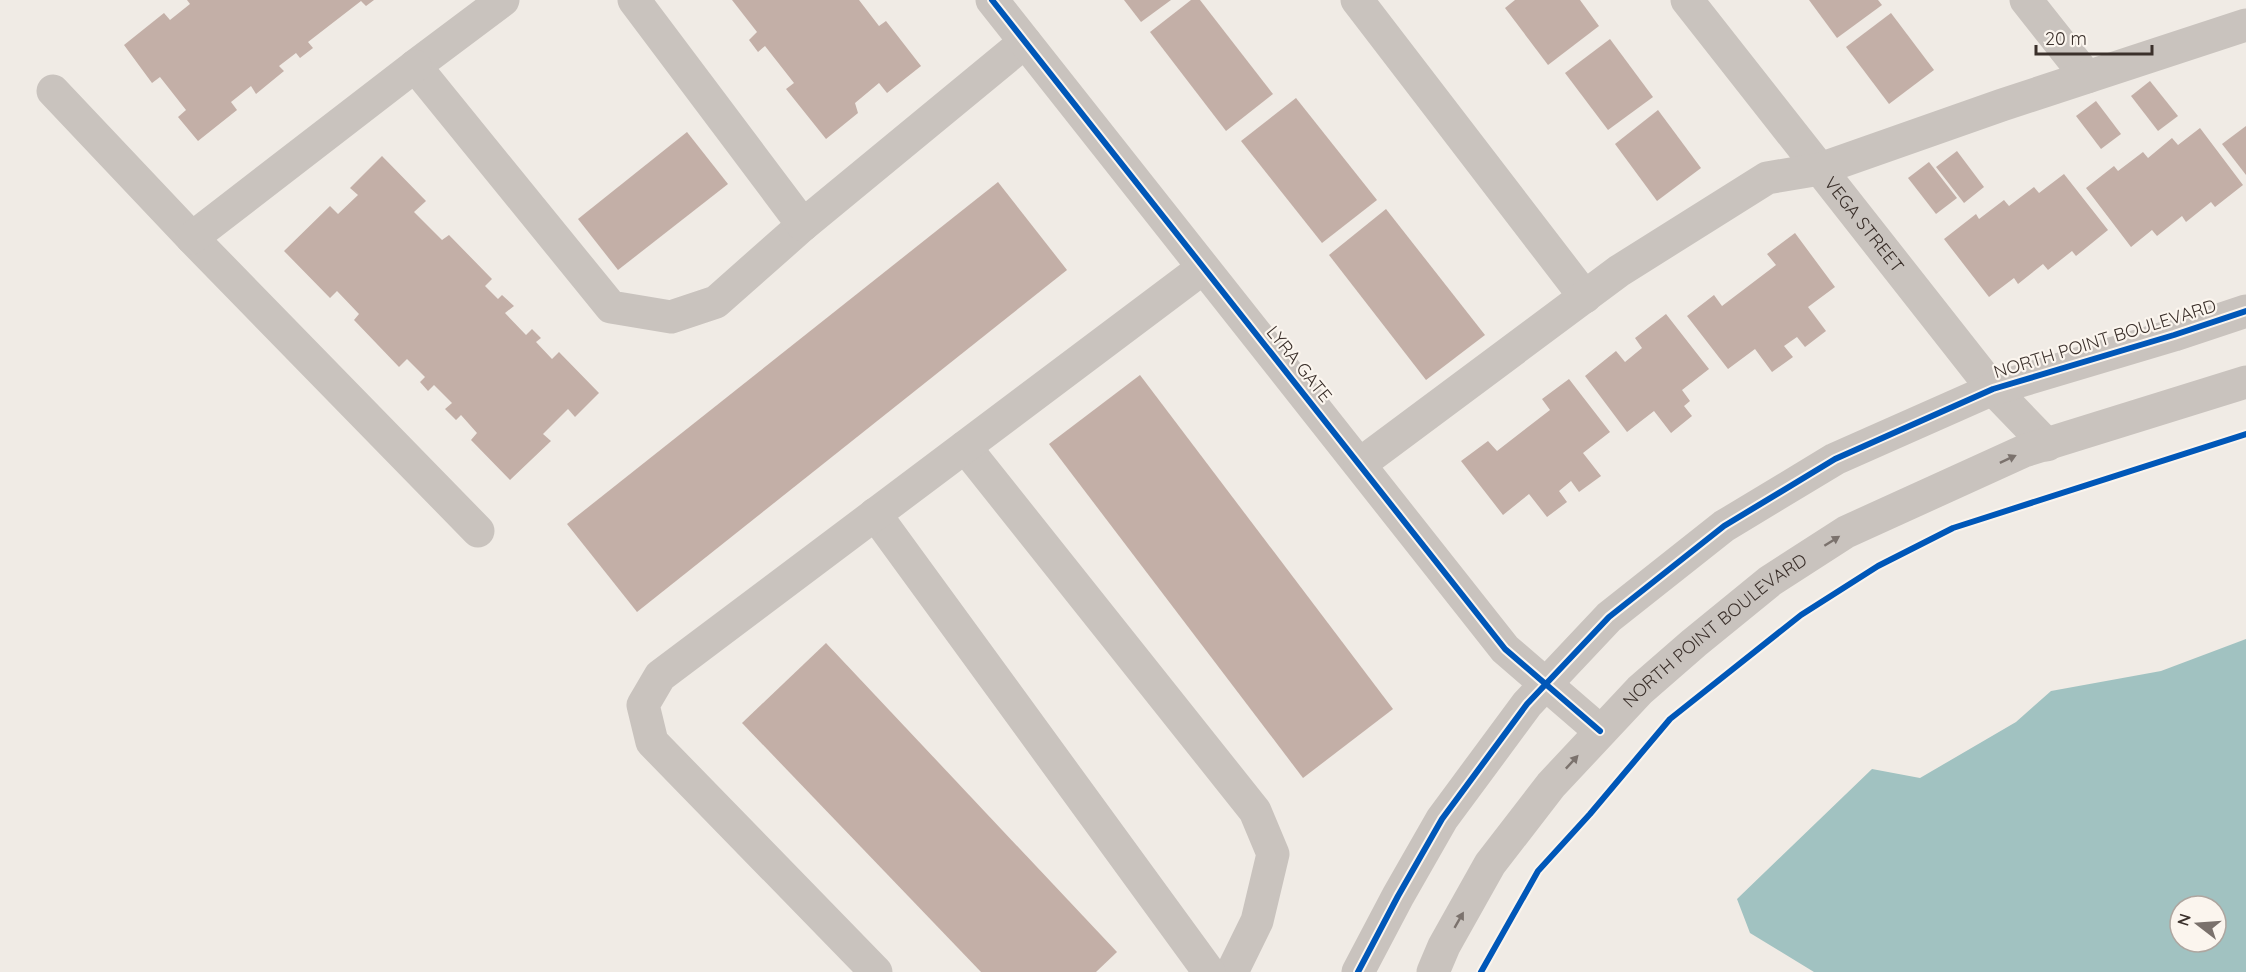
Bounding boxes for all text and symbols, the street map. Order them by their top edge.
scale bar [2036,18,2152,56]
text: 20 m [2045,27,2087,50]
street label: VEGA STREET [1819,172,1909,277]
street label: NORTH POINT BOULEVARD [1991,294,2219,383]
street label: LYRA GATE [1262,321,1337,406]
one-way arrow [2000,454,2017,463]
one-way arrow [1824,536,1840,547]
street label: NORTH POINT BOULEVARD [1618,548,1811,712]
one-way arrow [1565,754,1579,769]
north arrow [2168,894,2228,954]
one-way arrow [1454,911,1464,928]
text: N [2172,911,2195,928]

